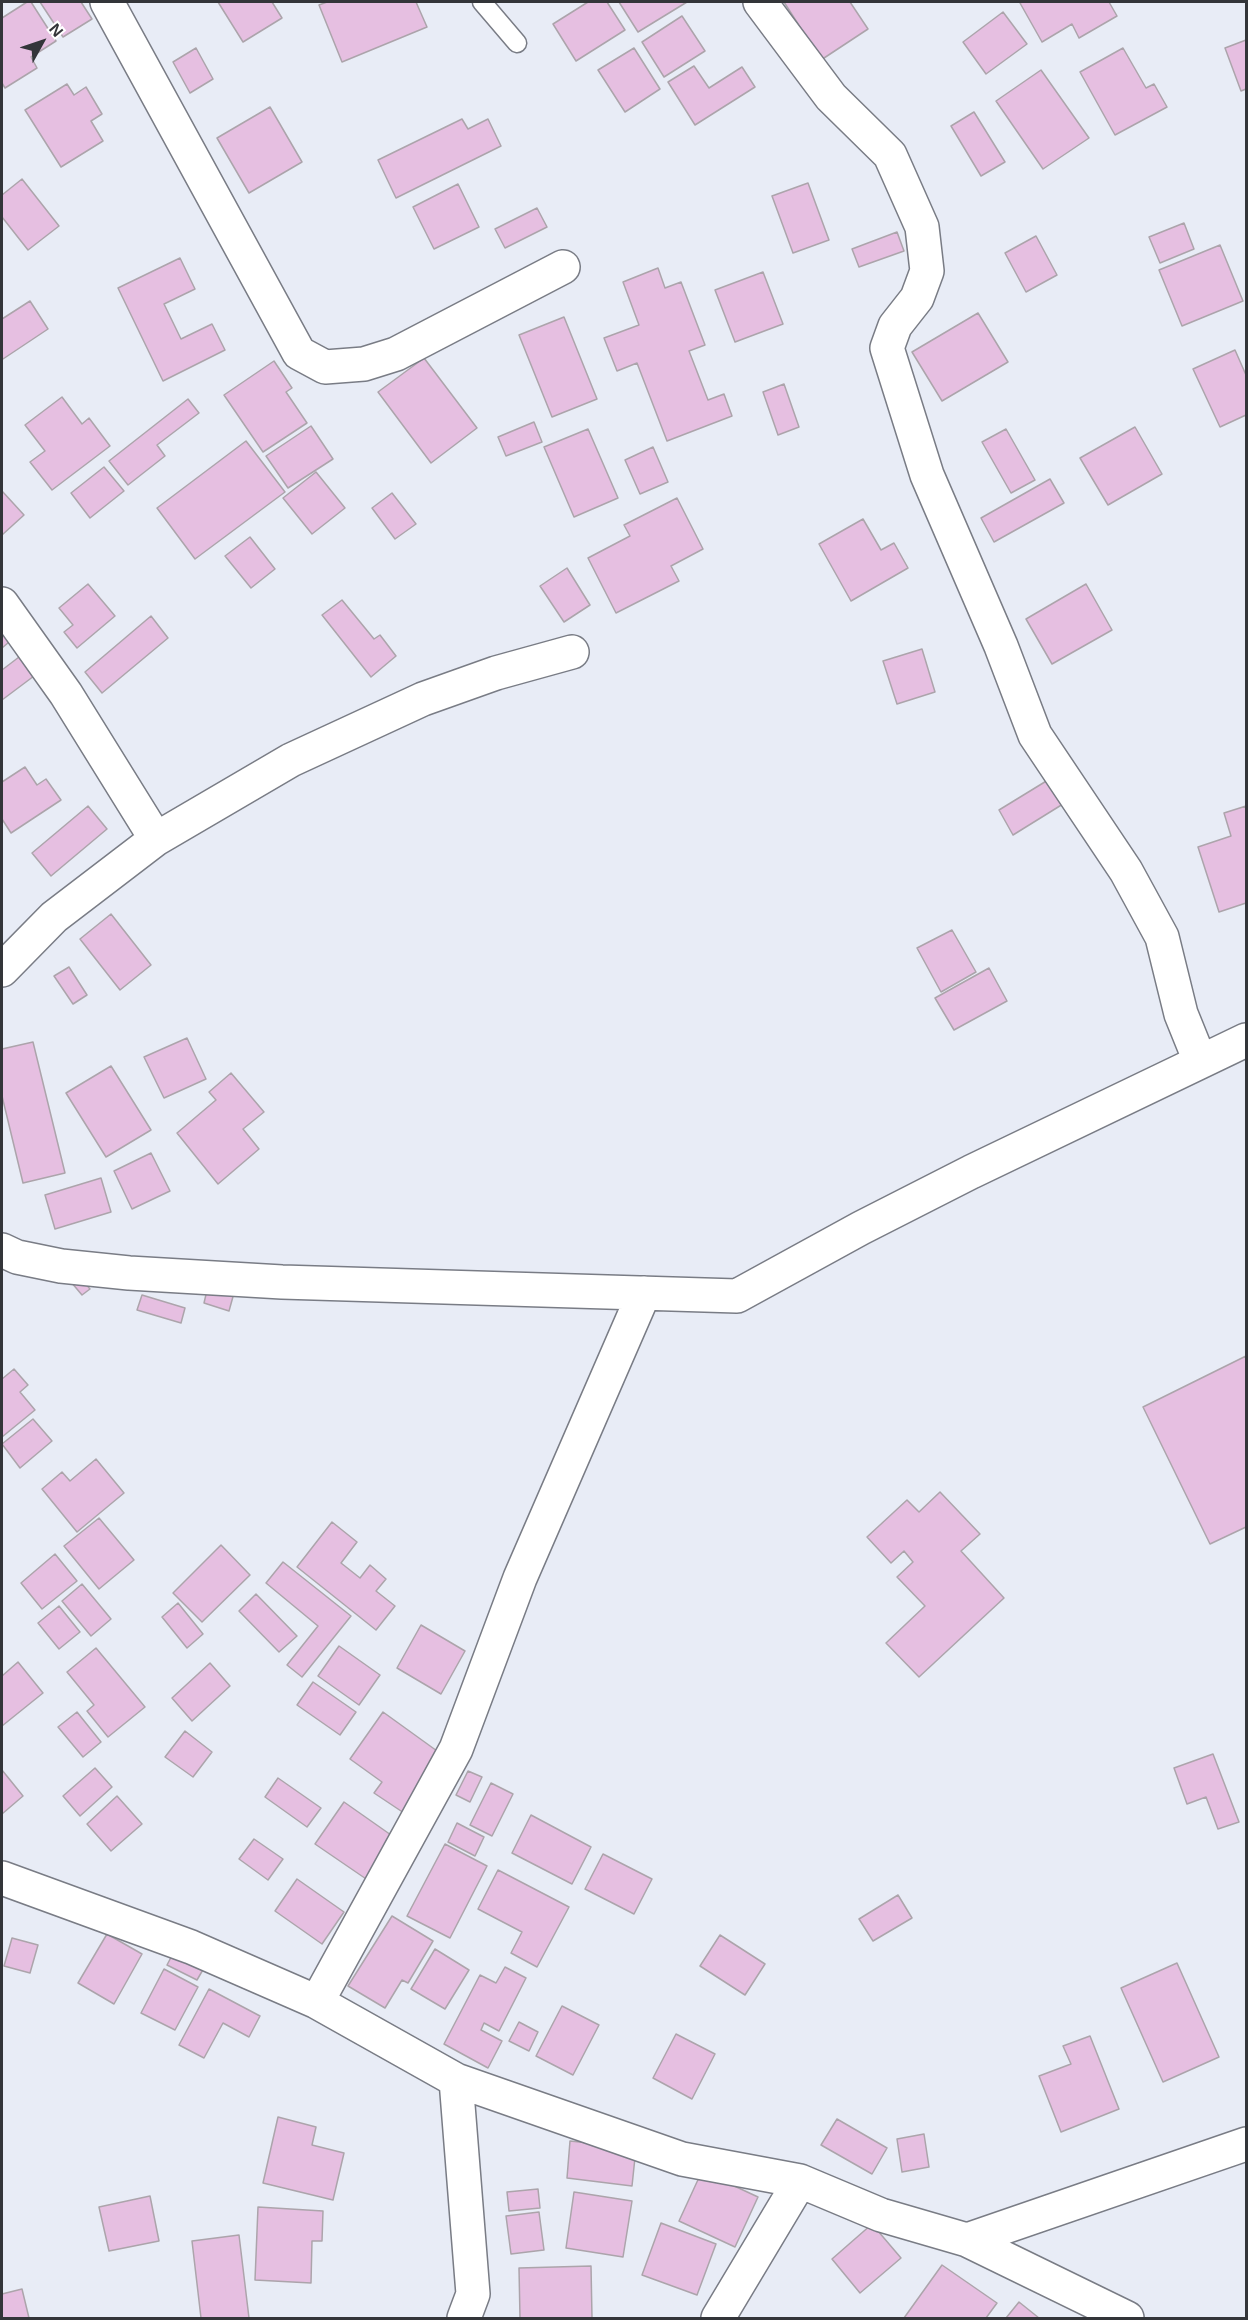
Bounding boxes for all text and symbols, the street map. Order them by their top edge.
north arrow [12,12,72,72]
text: N [46,20,66,40]

